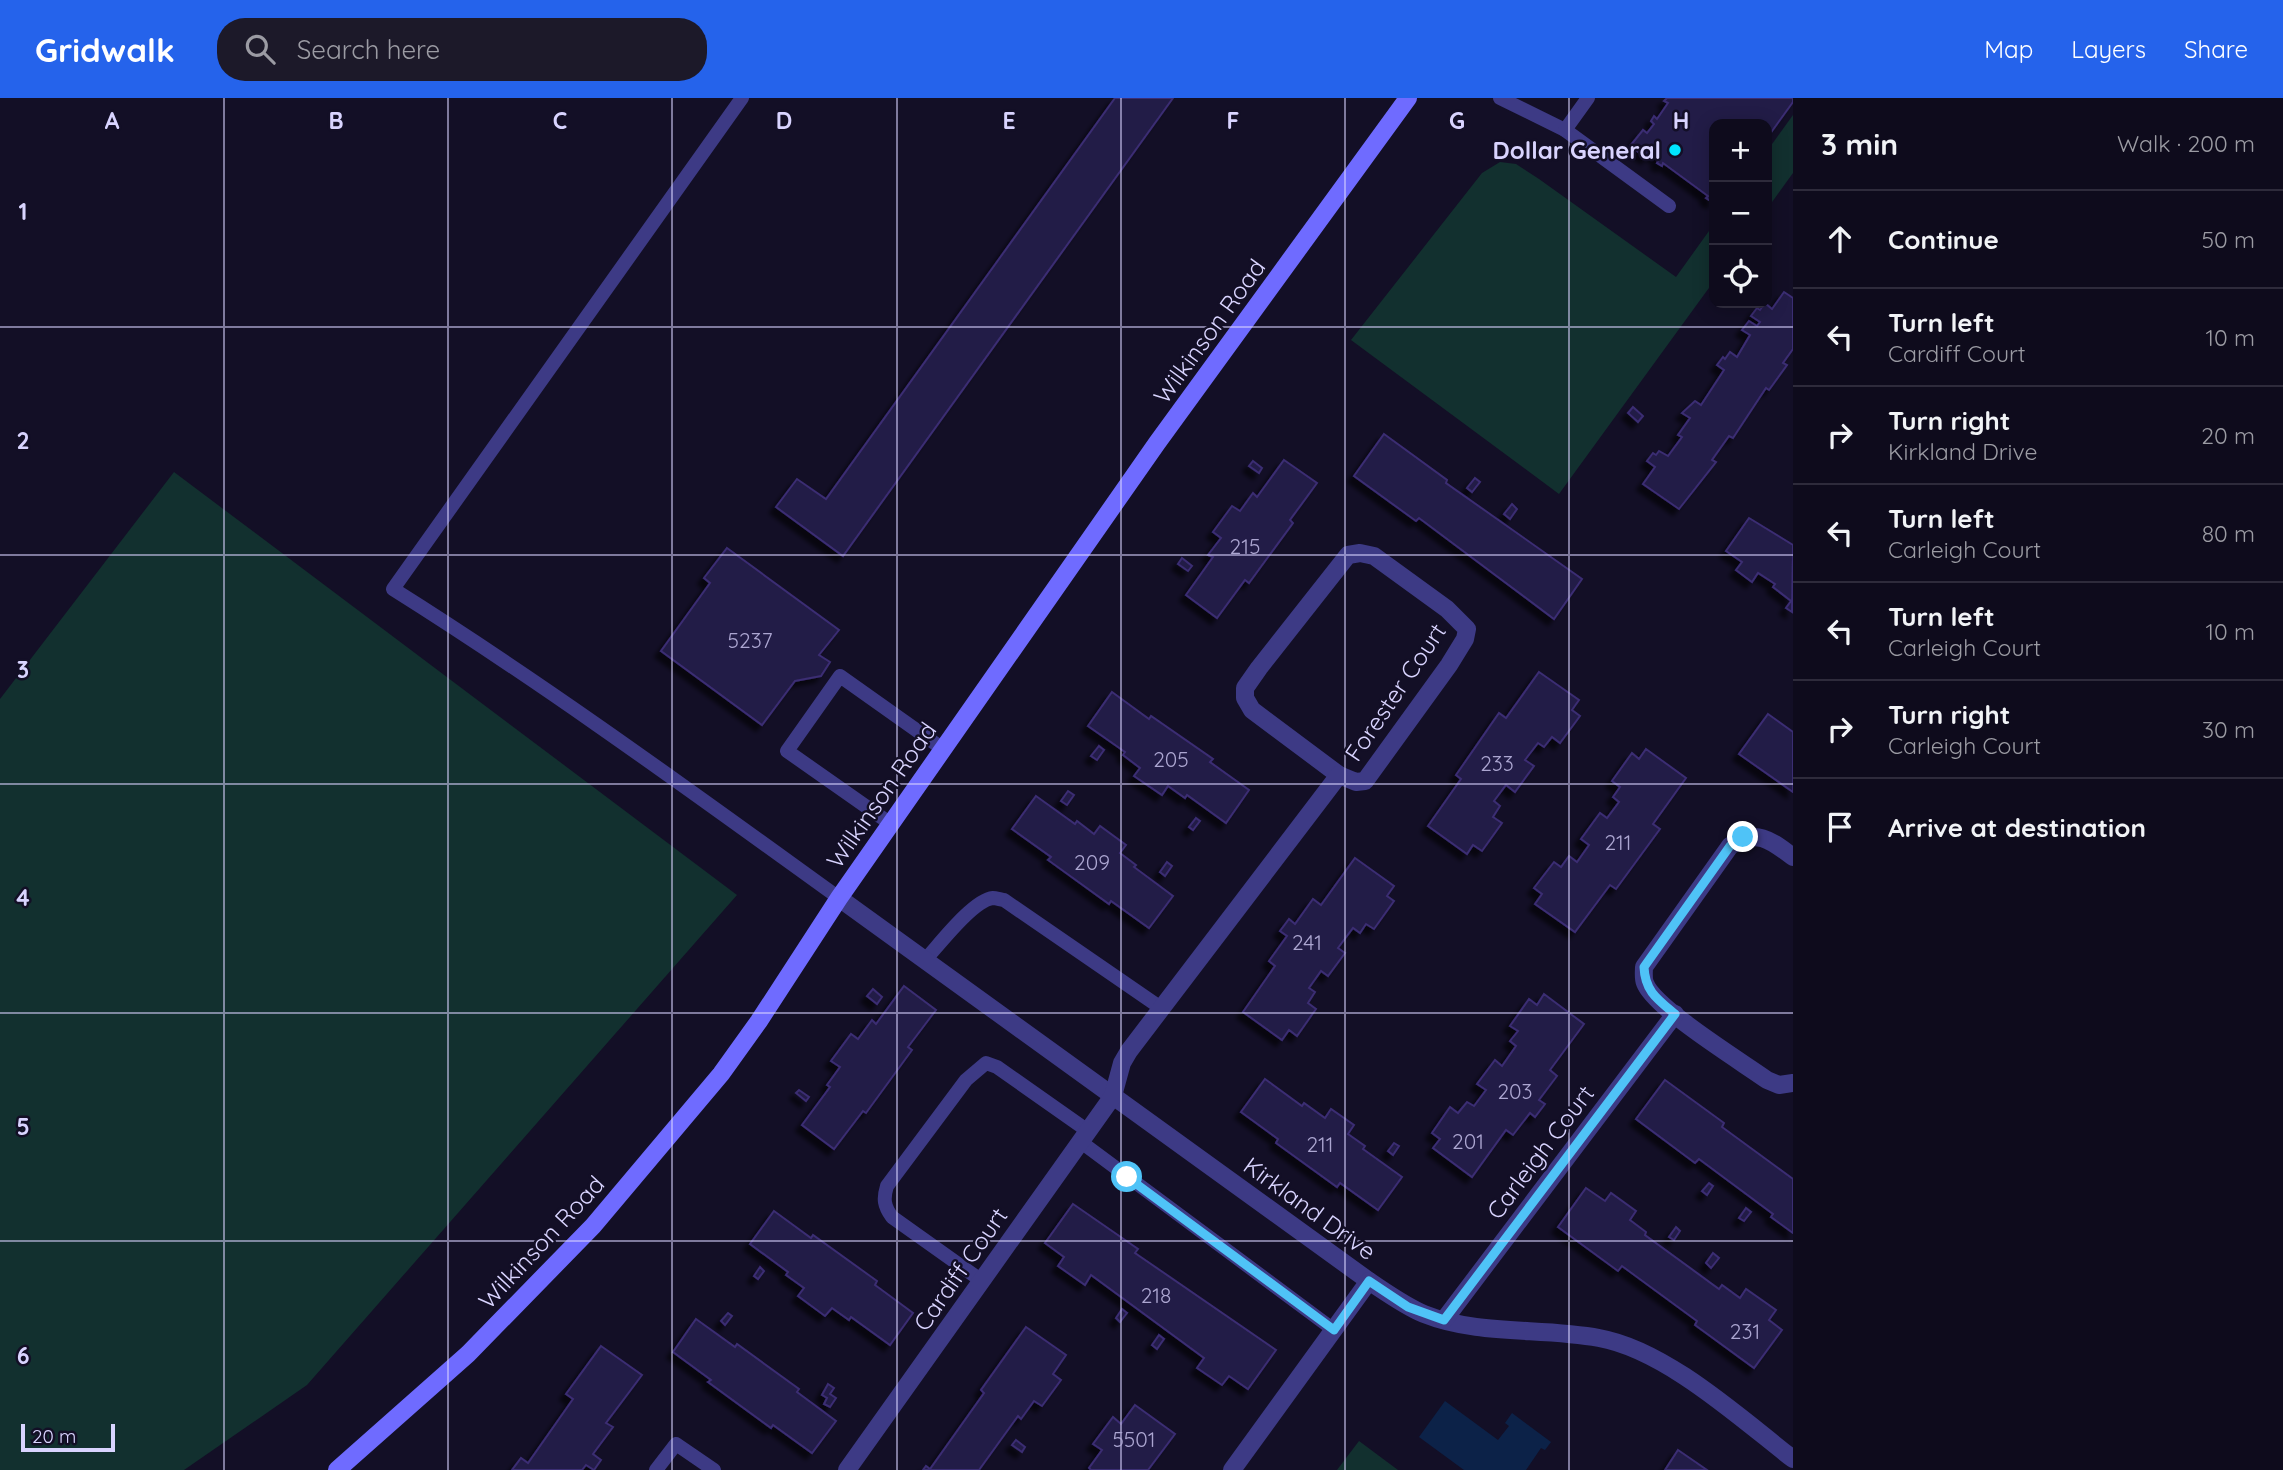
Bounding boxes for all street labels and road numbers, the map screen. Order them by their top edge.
street label: Wilkinson Road [1146,253,1272,409]
street label: Forester Court [1338,617,1452,767]
street label: Wilkinson Road [820,716,942,874]
street label: Carleigh Court [1480,1079,1600,1225]
street label: Kirkland Drive [1238,1150,1382,1266]
street label: Wilkinson Road [472,1169,610,1315]
street label: Cardiff Court [907,1202,1013,1336]

